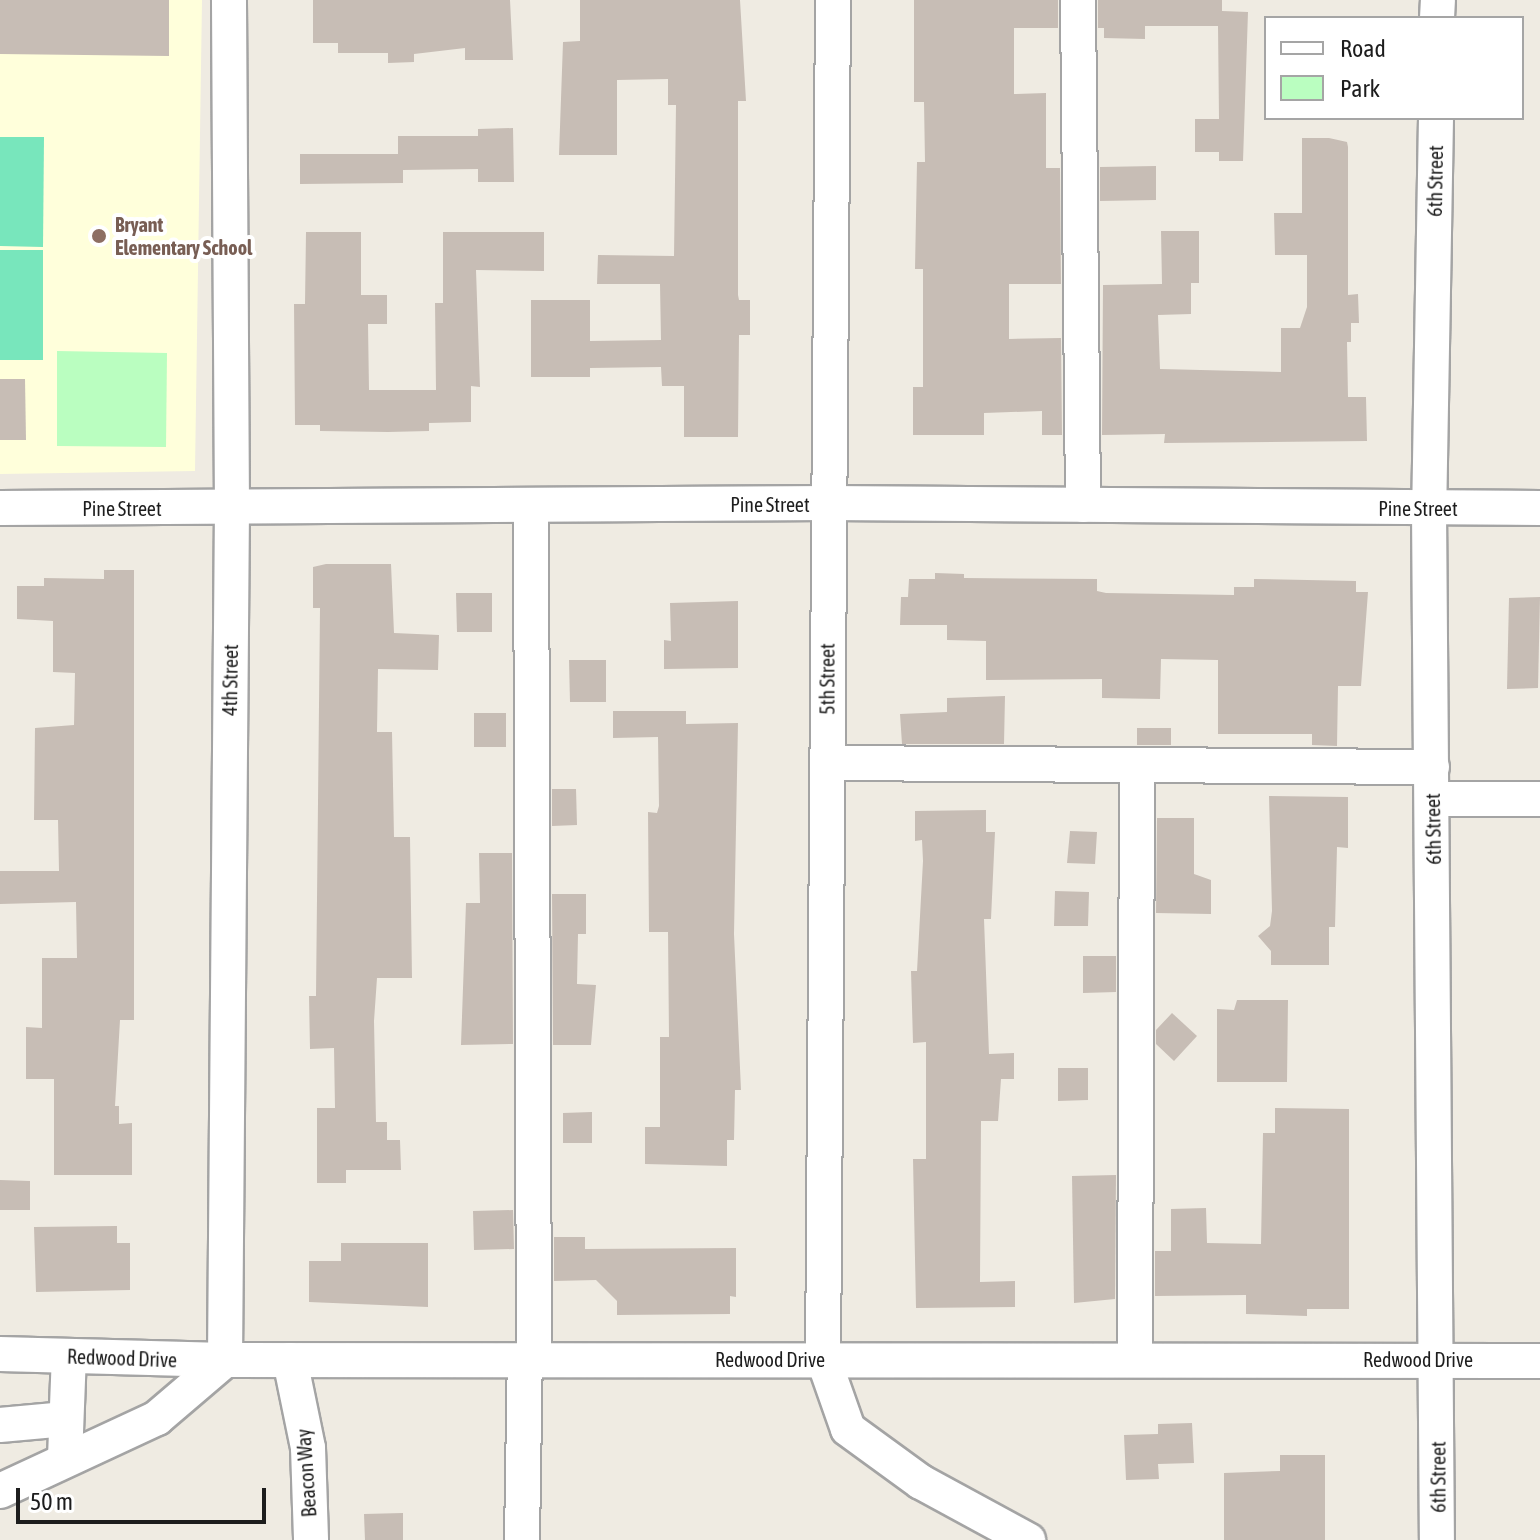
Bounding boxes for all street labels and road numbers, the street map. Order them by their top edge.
street label: 6th Street [1422,145,1448,217]
street label: Pine Street [730,492,810,516]
street label: Pine Street [82,496,162,520]
street label: Pine Street [1378,496,1458,520]
street label: 5th Street [815,643,839,715]
street label: 4th Street [217,644,243,716]
street label: 6th Street [1420,793,1446,865]
street label: Redwood Drive [67,1344,177,1372]
street label: Redwood Drive [715,1347,825,1371]
street label: Redwood Drive [1363,1347,1473,1371]
street label: Beacon Way [291,1428,321,1518]
street label: 6th Street [1426,1441,1450,1513]

